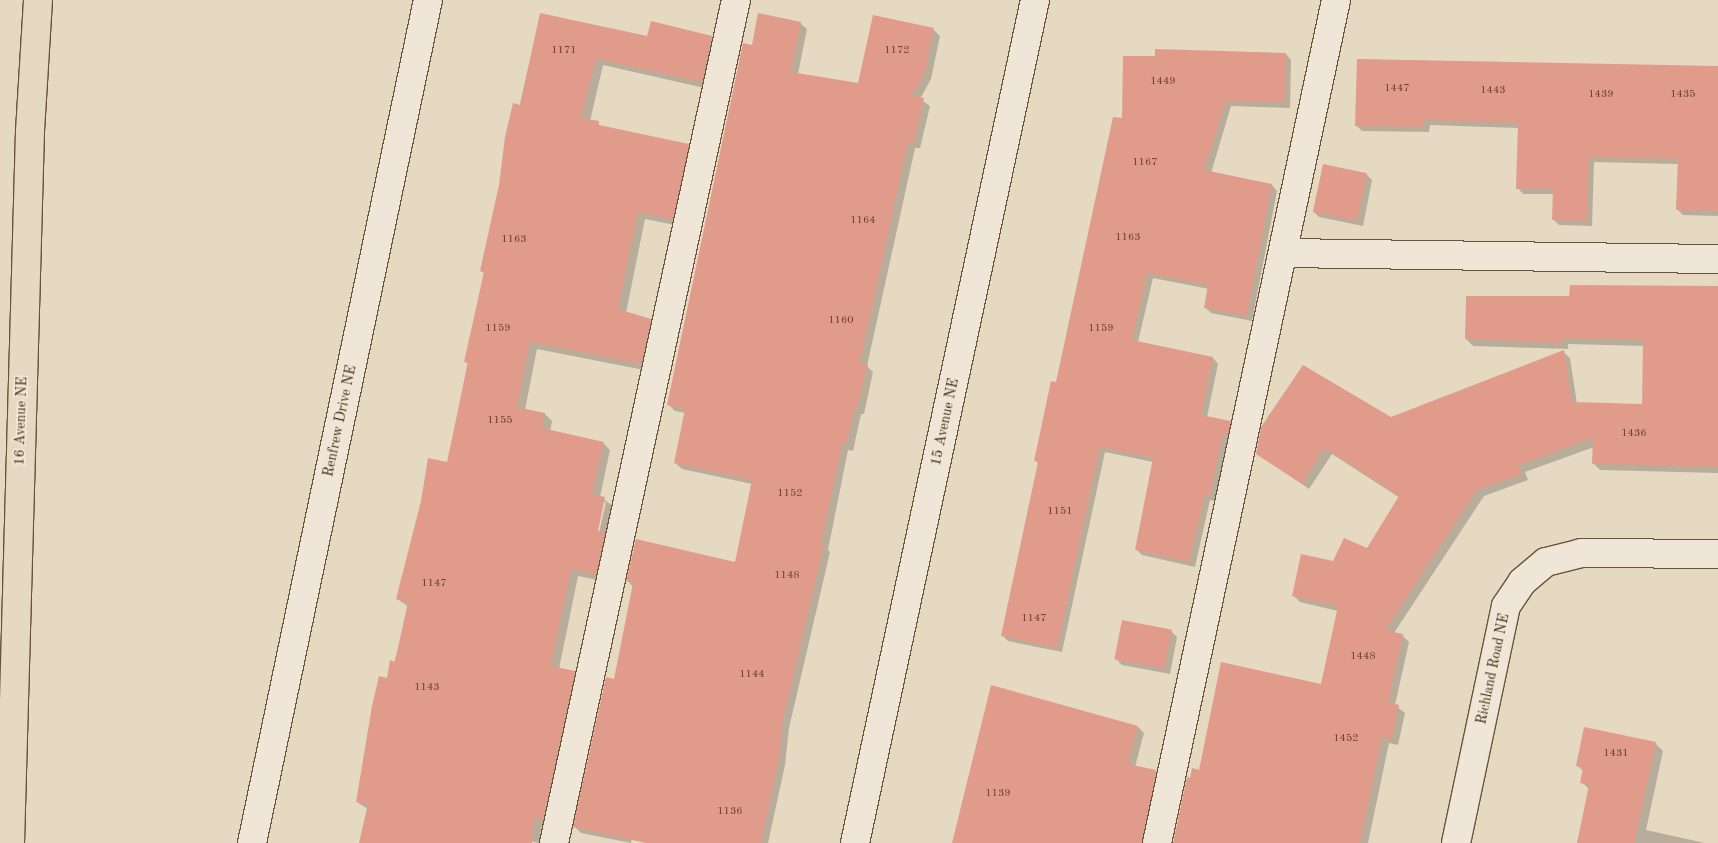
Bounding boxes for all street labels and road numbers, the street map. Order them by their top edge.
street label: Renfrew Drive NE [320,364,360,478]
street label: 16 Avenue NE [11,376,31,466]
street label: 15 Avenue NE [928,377,962,467]
street label: Richland Road NE [1473,612,1513,726]

